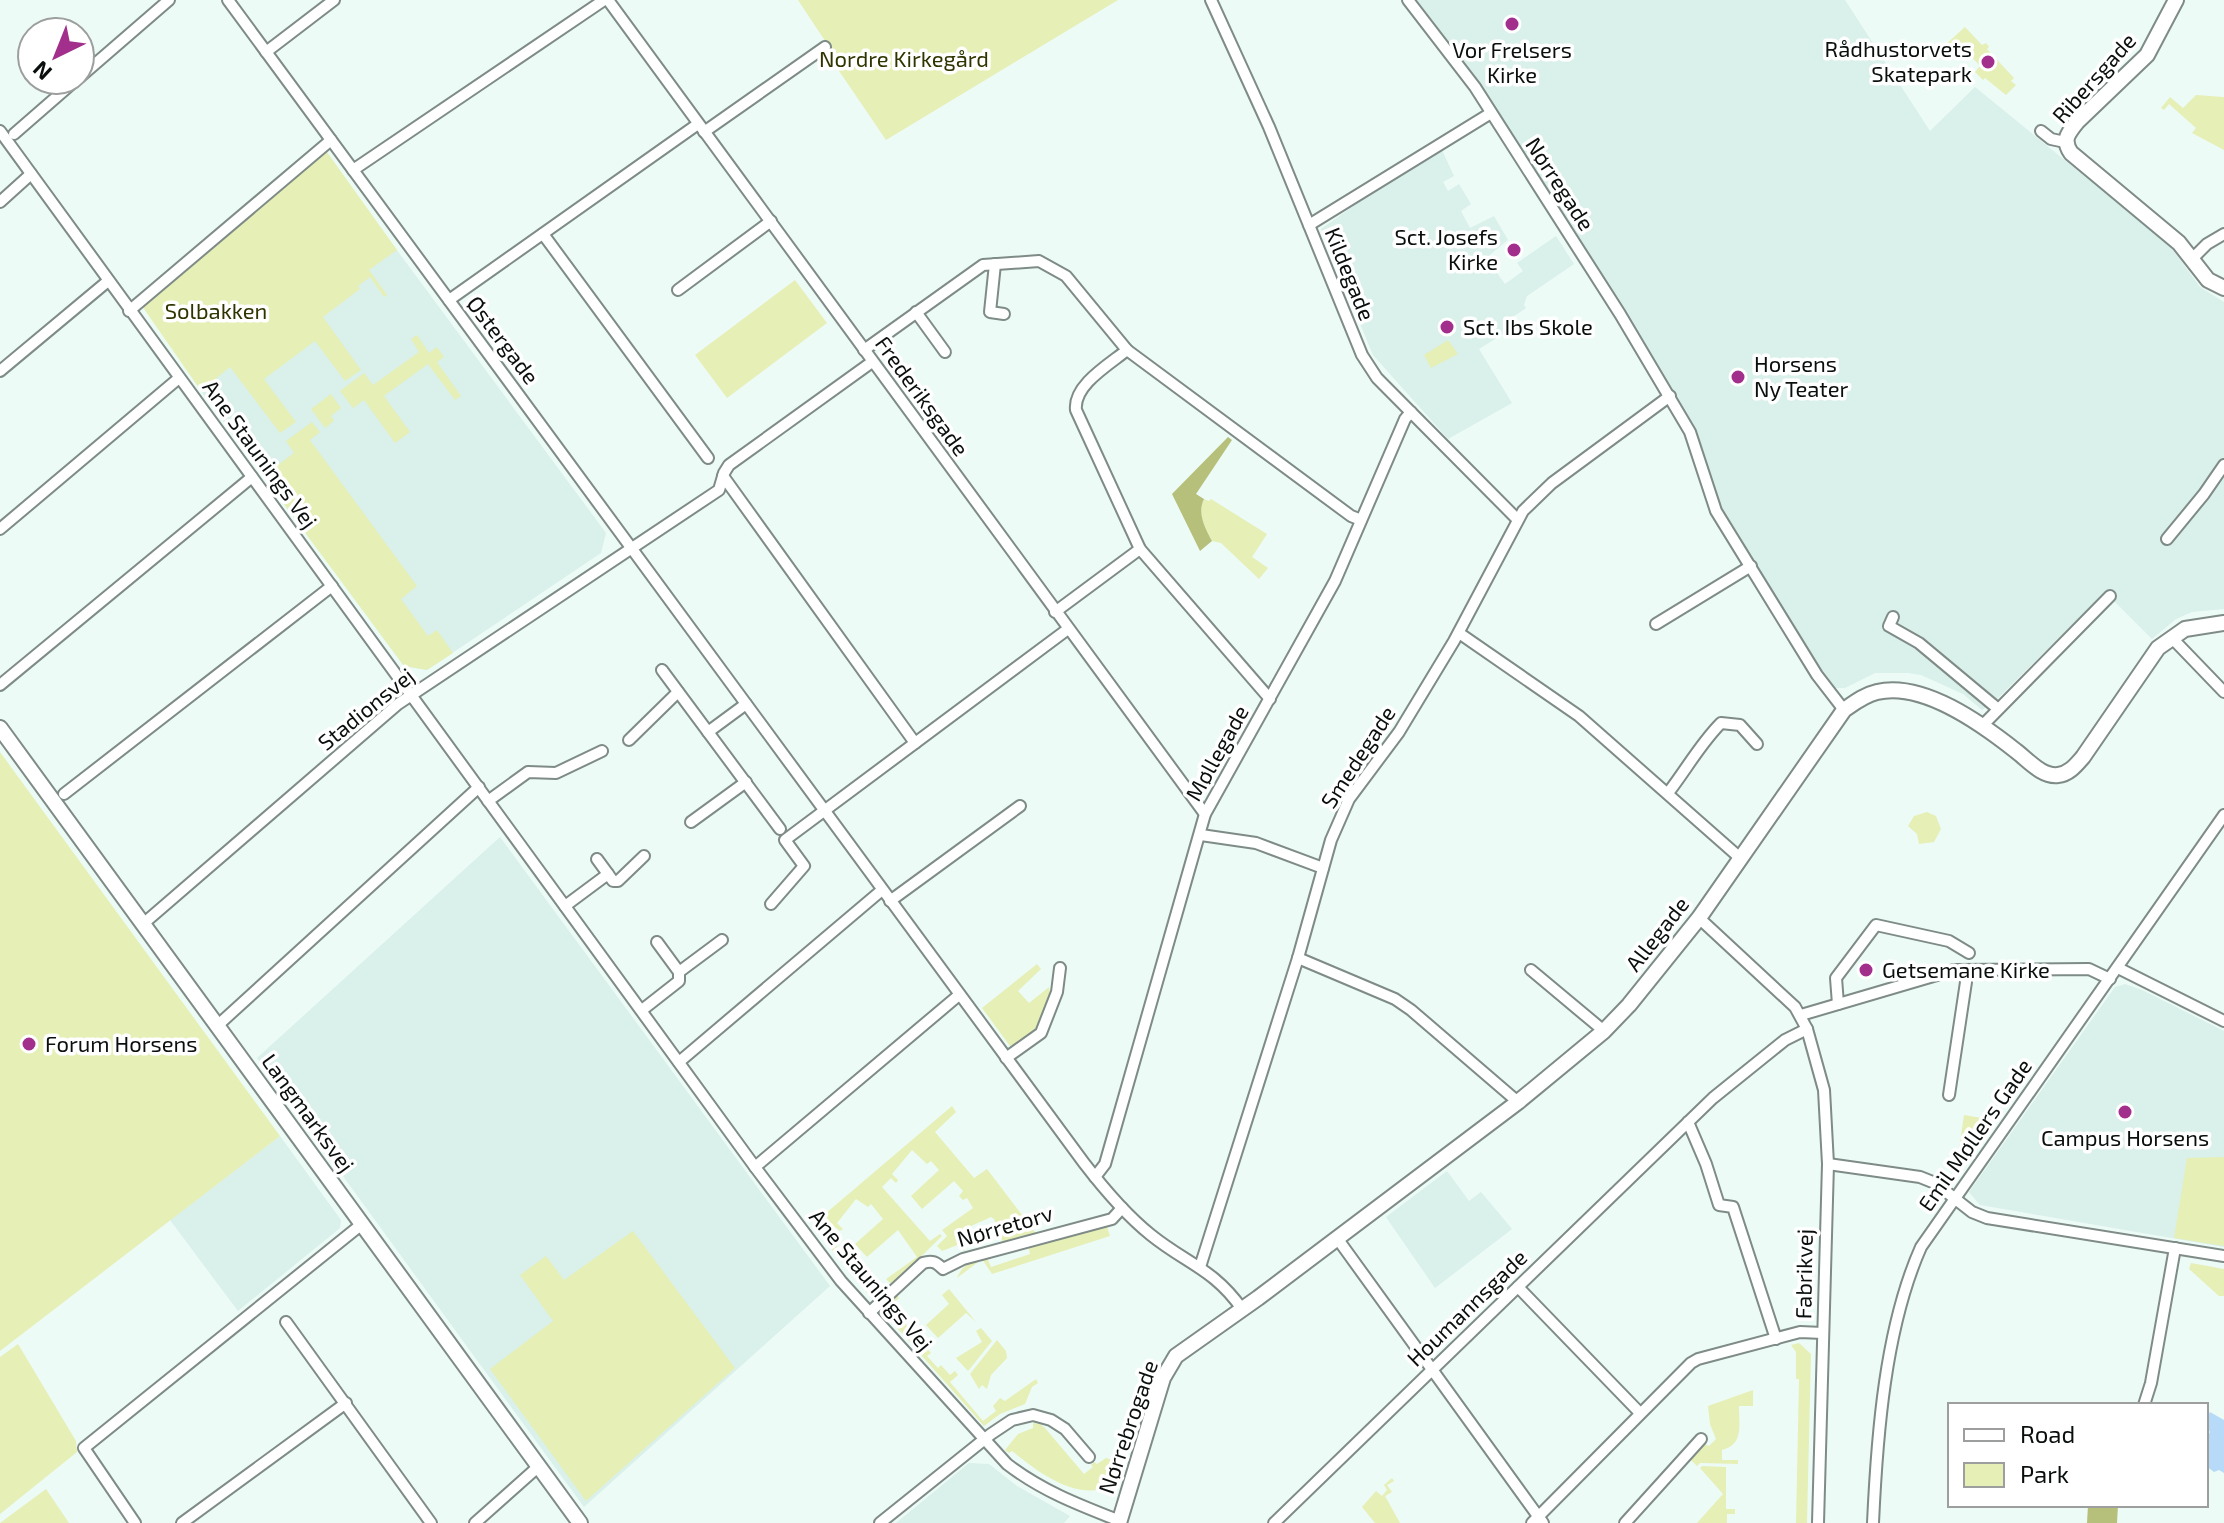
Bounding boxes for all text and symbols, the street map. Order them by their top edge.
marker: Vor Frelsers Kirke [1503,15,1521,33]
north arrow [16,16,96,96]
street label: Ribersgade [2046,27,2140,128]
place label: Rådhustorvets Skatepark [1825,35,1972,86]
place label: Vor Frelsers Kirke [1452,36,1572,87]
park label: Nordre Kirkegård [819,45,989,71]
marker: Rådhustorvets Skatepark [1979,53,1997,71]
text: N [27,56,56,86]
street label: Nørregade [1521,132,1601,235]
street label: Kildegade [1321,223,1381,324]
place label: Sct. Josefs Kirke [1395,223,1498,274]
marker: Sct. Josefs Kirke [1505,241,1523,259]
street label: Østergade [462,290,545,388]
park label: Solbakken [165,297,267,323]
place label: Sct. Ibs Skole [1463,313,1593,339]
marker: Sct. Ibs Skole [1438,318,1456,336]
street label: Frederiksgade [871,331,975,460]
place label: Horsens Ny Teater [1754,350,1848,401]
marker: Horsens Ny Teater [1729,368,1747,386]
street label: Ane Staunings Vej [197,374,323,533]
street label: Stadionsvej [312,662,419,756]
street label: Møllegade [1179,700,1253,805]
street label: Smedegade [1315,701,1400,812]
street label: Allegade [1619,891,1693,976]
place label: Getsemane Kirke [1882,956,2050,982]
marker: Getsemane Kirke [1857,961,1875,979]
place label: Forum Horsens [45,1030,198,1056]
marker: Forum Horsens [20,1035,38,1053]
street label: Langmarksvej [256,1048,360,1177]
street label: Emil Møllers Gade [1912,1053,2036,1216]
marker: Campus Horsens [2116,1103,2134,1121]
place label: Campus Horsens [2041,1124,2209,1150]
street label: Nørretorv [954,1199,1056,1251]
street label: Ane Staunings Vej [804,1203,939,1356]
street label: Fabrikvej [1789,1229,1818,1319]
street label: Houmannsgade [1401,1244,1532,1371]
street label: Nørrebrogade [1092,1357,1162,1497]
legend [1948,1403,2208,1507]
text: Road [2020,1419,2075,1448]
text: Park [2020,1459,2069,1488]

